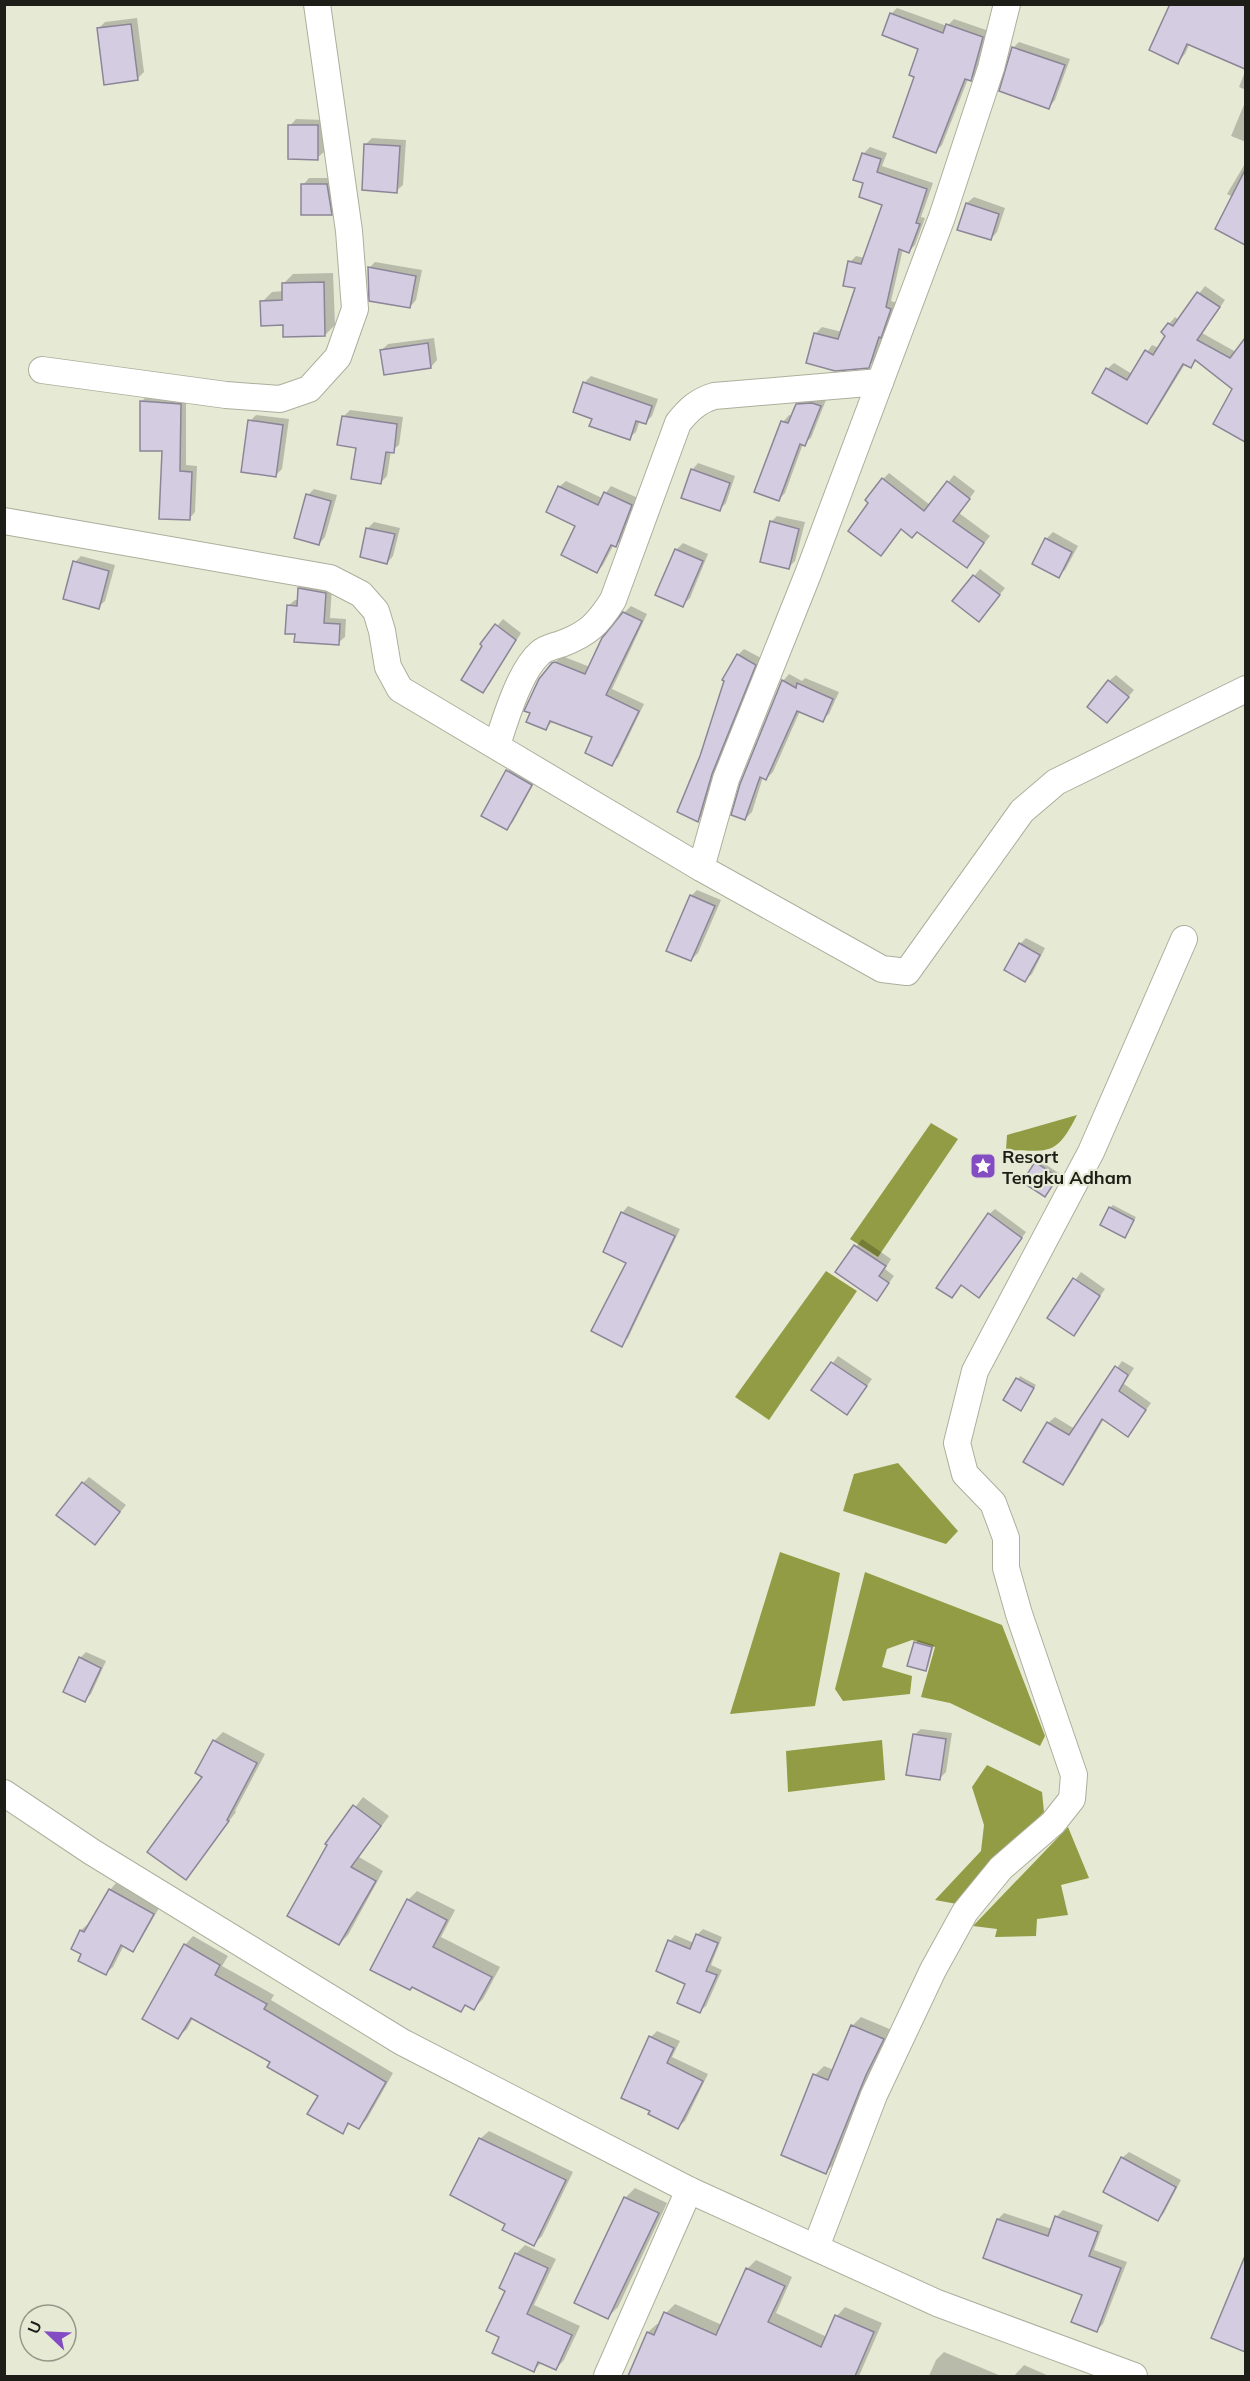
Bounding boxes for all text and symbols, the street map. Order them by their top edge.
place label: Resort Tengku Adham [1002,1145,1132,1189]
place icon: Resort Tengku Adham [968,1151,998,1181]
north arrow [18,2303,78,2363]
text: U [23,2318,46,2336]

